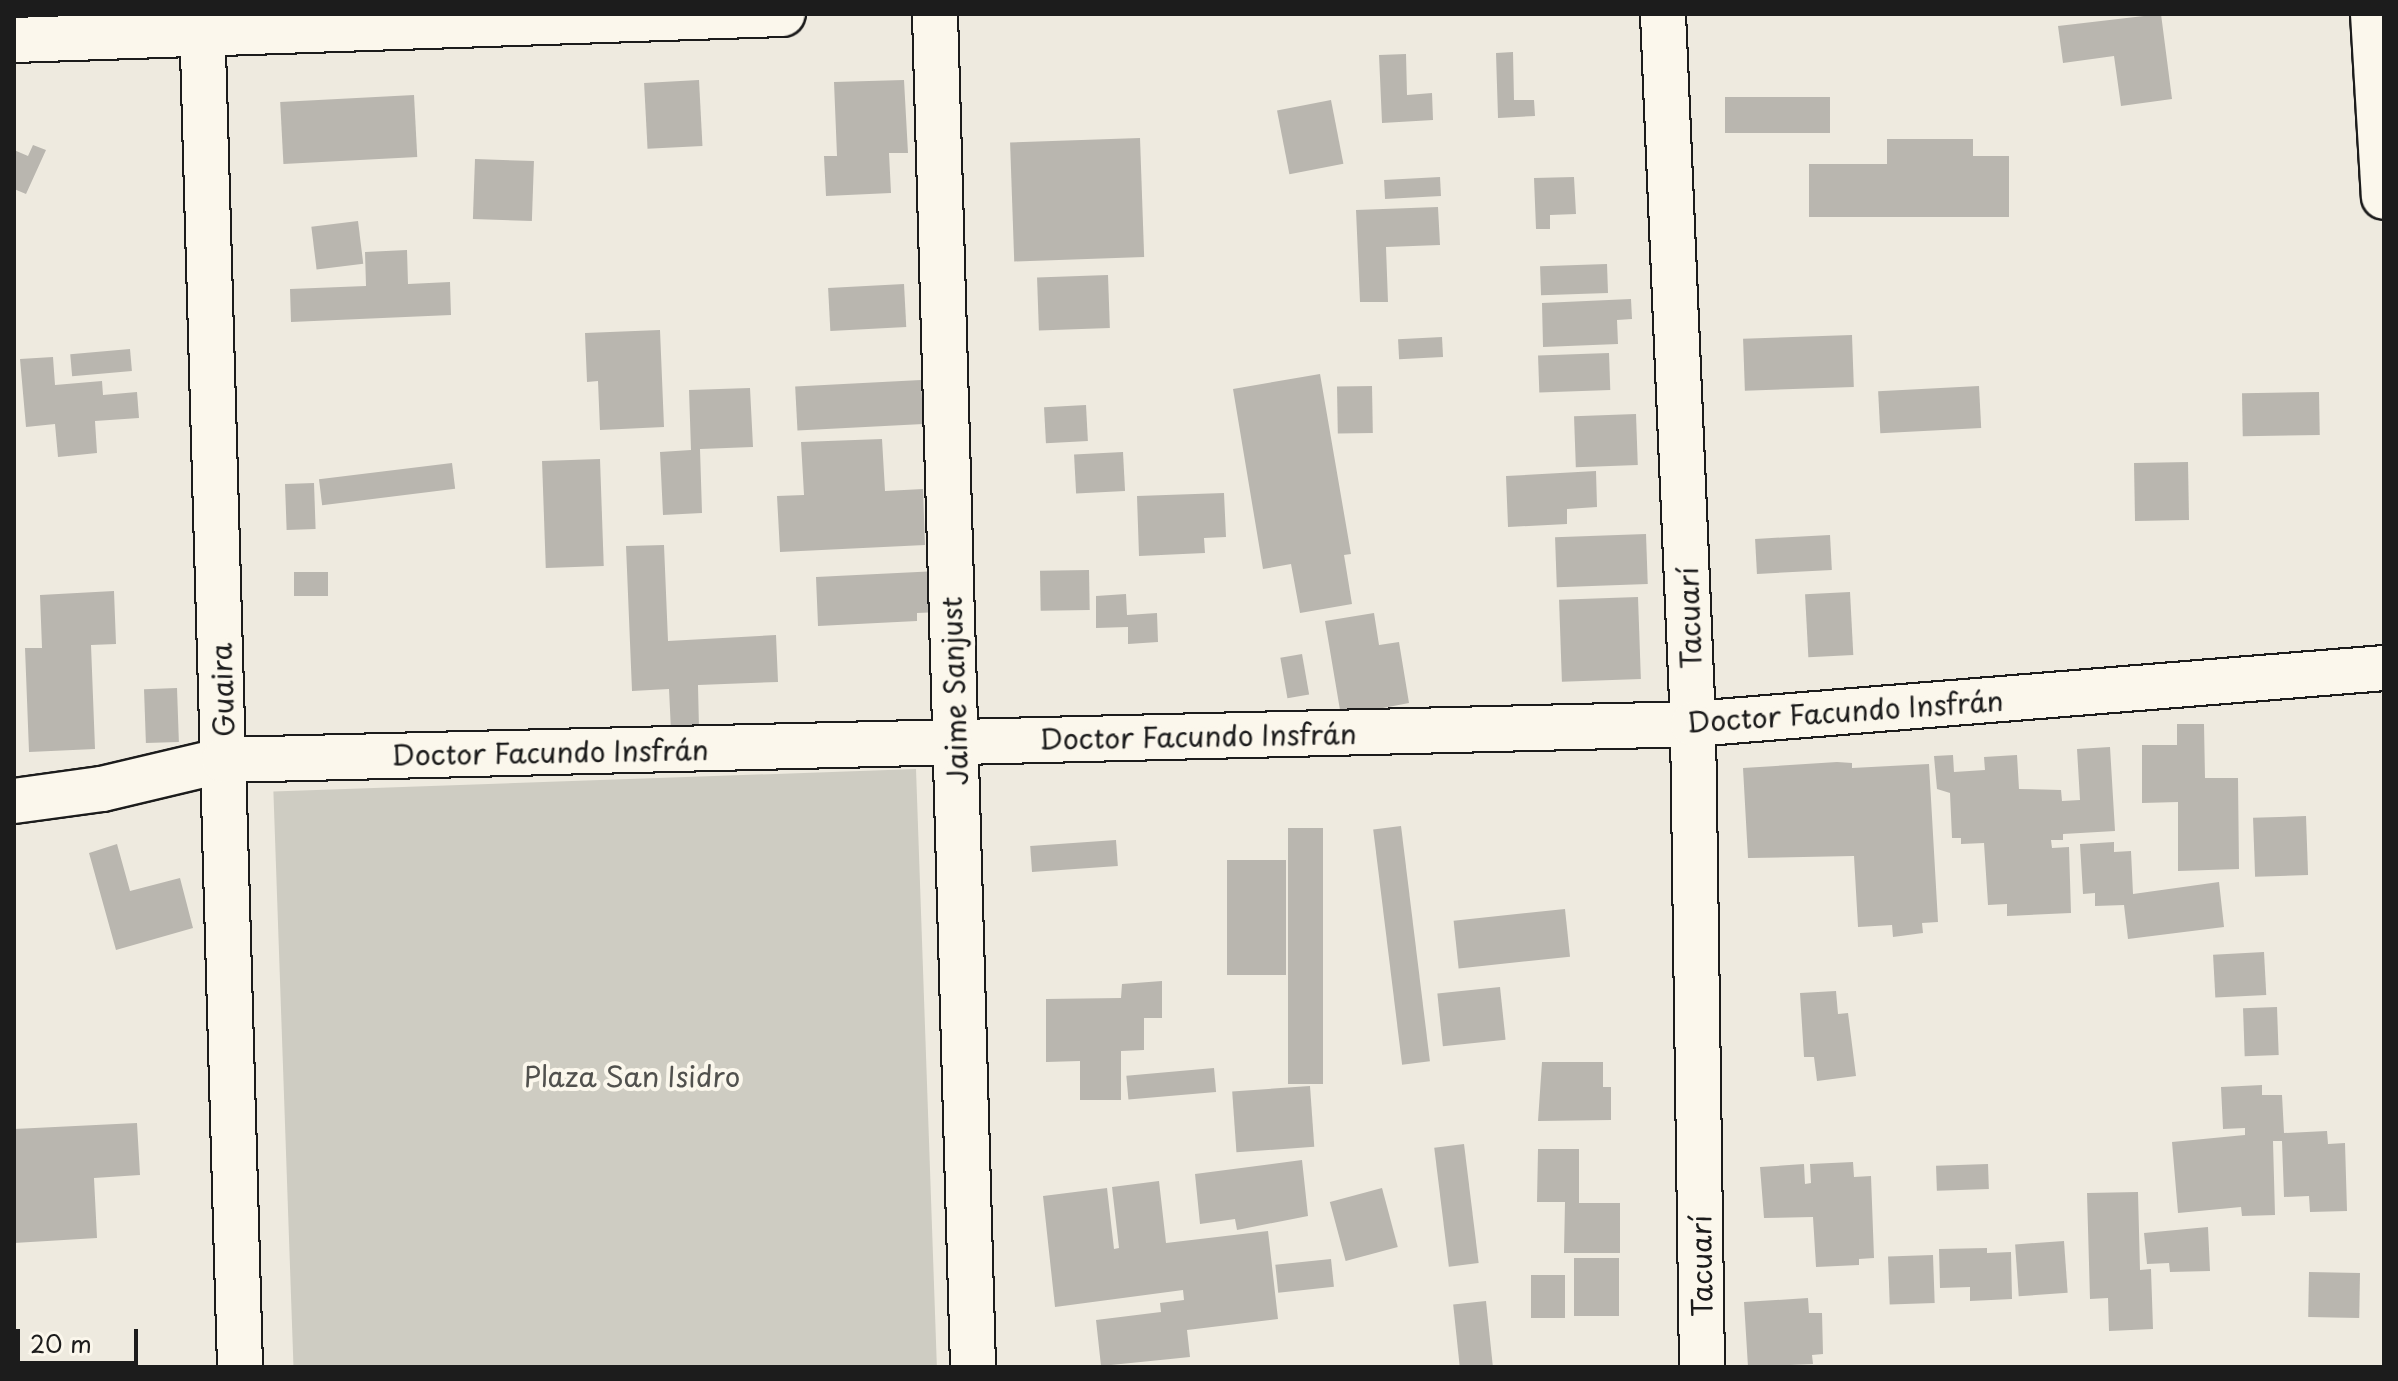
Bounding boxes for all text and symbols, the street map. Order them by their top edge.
street label: Tacuarí [1670,567,1708,669]
street label: Jaime Sanjust [934,596,974,786]
street label: Guaira [204,642,240,738]
street label: Doctor Facundo Insfrán [1684,683,2006,739]
street label: Doctor Facundo Insfrán [1038,716,1358,756]
street label: Doctor Facundo Insfrán [390,732,710,772]
park label: Plaza San Isidro [525,1059,739,1093]
street label: Tacuarí [1683,1215,1719,1317]
scale bar [20,1313,142,1363]
text: 20 m [30,1325,92,1361]

